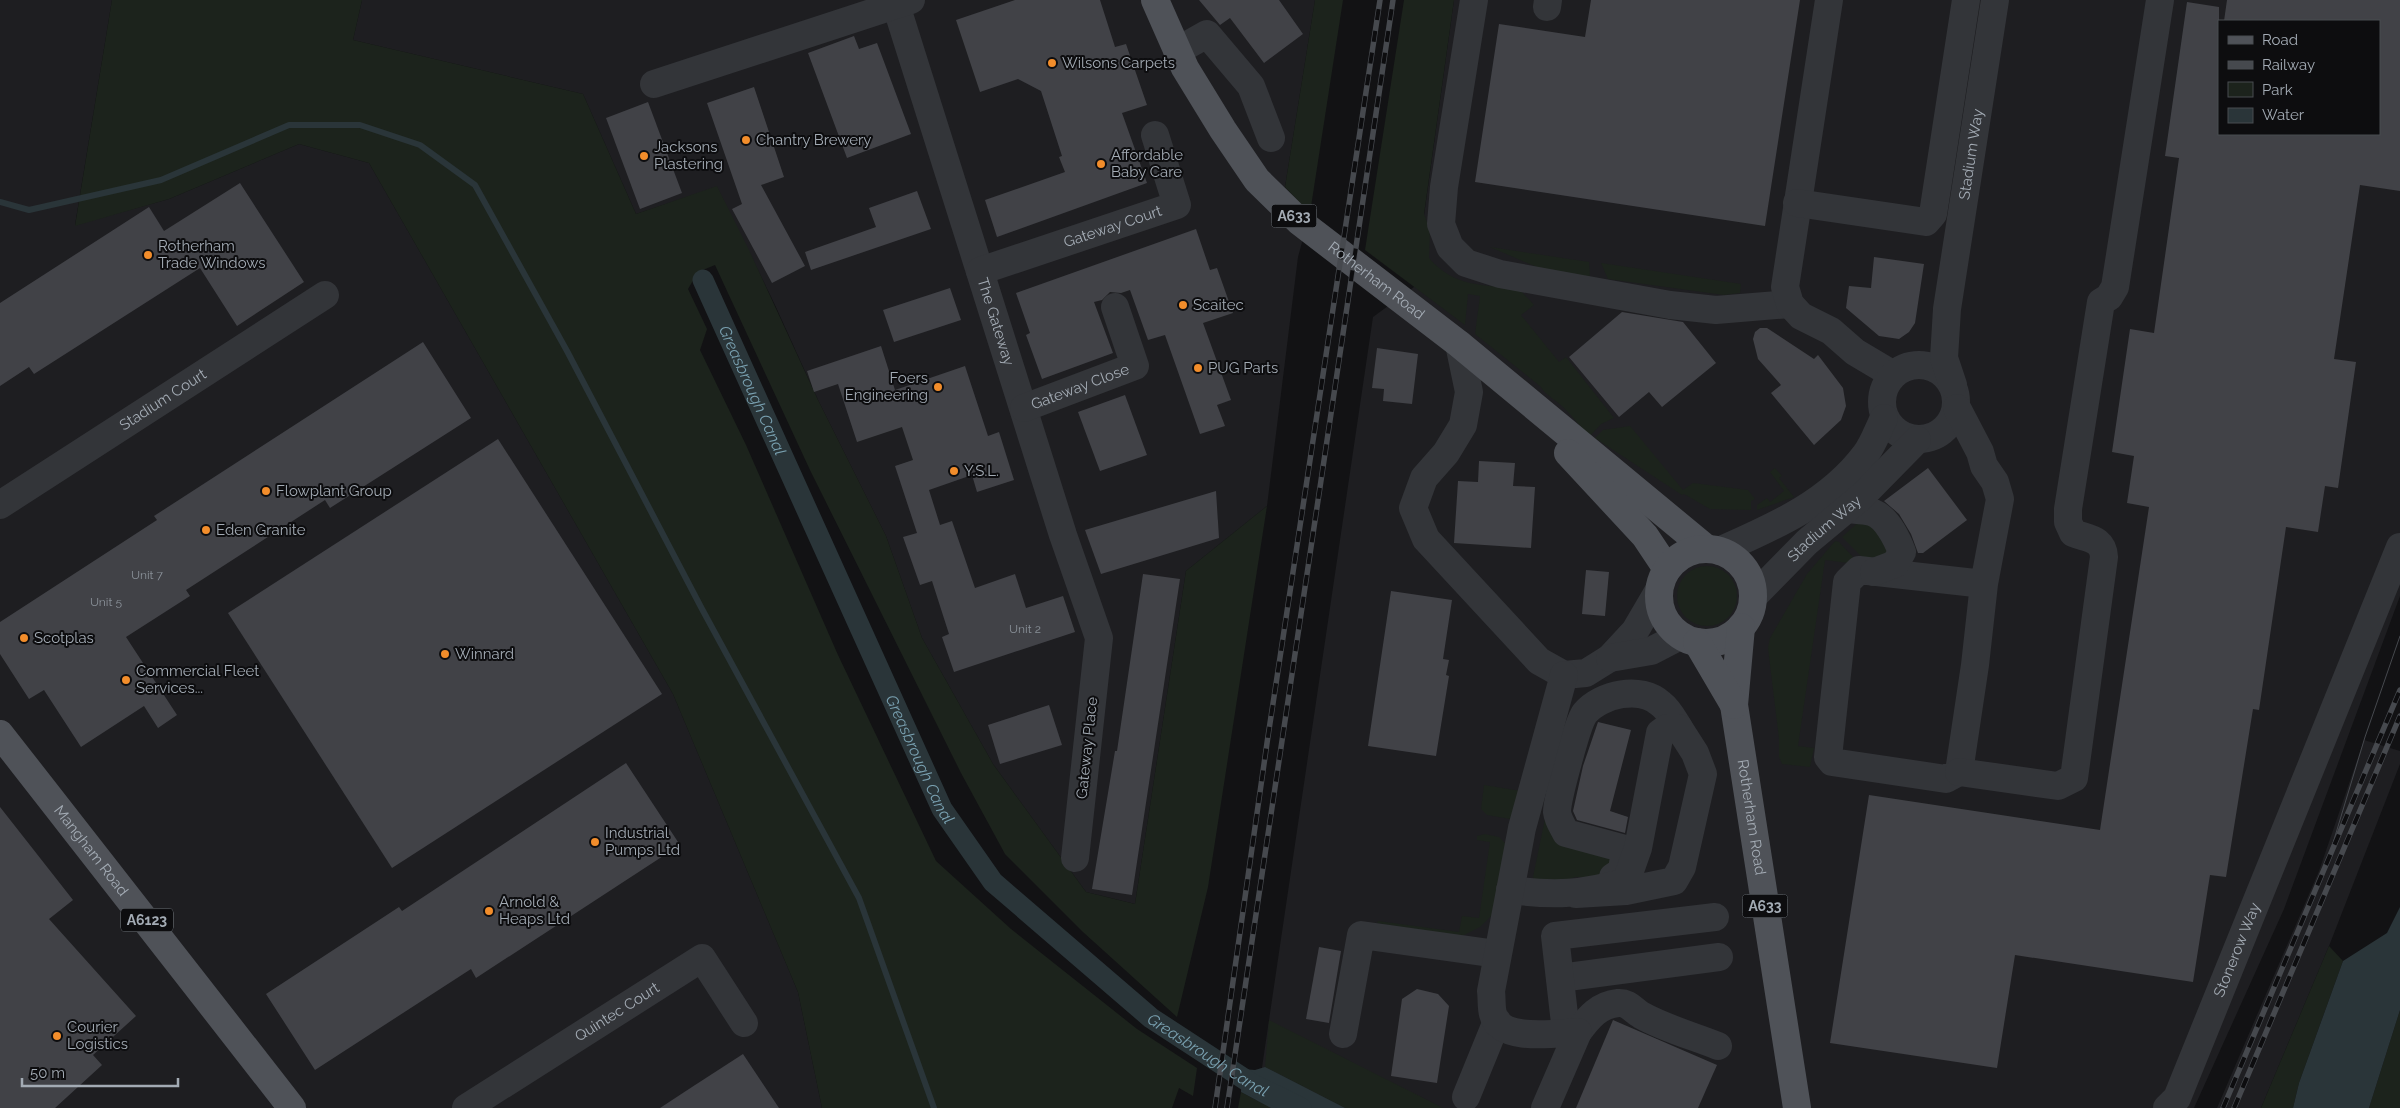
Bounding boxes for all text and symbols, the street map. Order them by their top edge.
legend [2218,20,2380,135]
text: Road [2262,31,2298,49]
place label: Wilsons Carpets [1062,54,1175,72]
text: Railway [2262,56,2315,74]
marker: Wilsons Carpets [1046,57,1058,69]
text: Park [2262,81,2293,99]
text: Water [2262,106,2305,124]
street label: Stadium Way [1955,108,1987,201]
place label: Chantry Brewery [756,131,871,149]
marker: Chantry Brewery [740,134,752,146]
place label: Jacksons Plastering [654,138,723,173]
place label: Affordable Baby Care [1111,146,1183,181]
marker: Jacksons Plastering [638,150,650,162]
marker: Affordable Baby Care [1095,158,1107,170]
street label: Gateway Court [1061,202,1164,251]
road number: A633 [1272,205,1316,228]
place label: Rotherham Trade Windows [158,237,266,272]
street label: Rotherham Road [1325,238,1428,323]
marker: Rotherham Trade Windows [142,249,154,261]
street label: The Gateway [974,276,1018,368]
place label: Scaitec [1193,296,1244,314]
marker: Scaitec [1177,299,1189,311]
water label: Greasbrough Canal [715,322,790,458]
place label: PUG Parts [1208,359,1278,377]
street label: Gateway Close [1029,360,1132,413]
marker: PUG Parts [1192,362,1204,374]
street label: Stadium Court [116,365,210,434]
place label: Foers Engineering [845,369,928,404]
marker: Foers Engineering [932,381,944,393]
place label: Y.S.L. [964,462,999,480]
marker: Y.S.L. [948,465,960,477]
place label: Flowplant Group [276,482,392,500]
marker: Flowplant Group [260,485,272,497]
street label: Stadium Way [1784,492,1865,565]
place label: Eden Granite [216,521,306,539]
marker: Eden Granite [200,524,212,536]
house number: Unit 7 [131,568,164,582]
house number: Unit 5 [90,595,123,609]
house number: Unit 2 [1009,622,1041,636]
place label: Scotplas [34,629,94,647]
marker: Scotplas [18,632,30,644]
place label: Winnard [455,645,514,663]
marker: Winnard [439,648,451,660]
place label: Commercial Fleet Services... [136,662,259,697]
marker: Commercial Fleet Services... [120,674,132,686]
water label: Greasbrough Canal [882,692,959,827]
street label: Gateway Place [1073,696,1101,800]
street label: Rotherham Road [1734,758,1769,876]
street label: Mangham Road [50,802,132,900]
place label: Industrial Pumps Ltd [605,824,680,859]
marker: Industrial Pumps Ltd [589,836,601,848]
place label: Arnold & Heaps Ltd [499,893,570,928]
road number: A633 [1742,894,1788,918]
street label: Stonerow Way [2210,900,2264,1000]
marker: Arnold & Heaps Ltd [483,905,495,917]
road number: A6123 [121,908,173,932]
street label: Quintec Court [572,979,663,1045]
water label: Greasbrough Canal [1144,1009,1272,1100]
place label: Courier Logistics [67,1018,128,1053]
marker: Courier Logistics [51,1030,63,1042]
scale bar [22,1056,179,1088]
text: 50 m [30,1064,65,1082]

